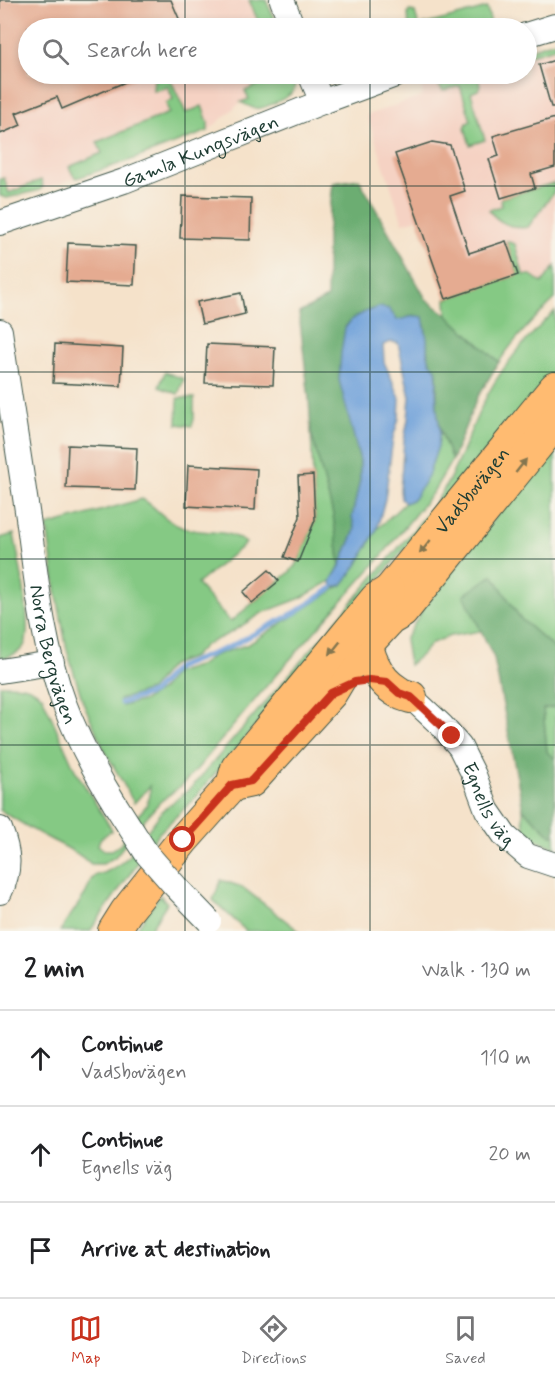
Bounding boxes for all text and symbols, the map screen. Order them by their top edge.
search box [18,18,537,84]
icon: search [39,35,72,68]
text: Search here [87,37,198,65]
street label: Gamla Kungsvägen [119,109,283,195]
street label: Vadsbovägen [429,441,517,540]
one-way arrow [514,458,527,474]
one-way arrow [419,539,431,554]
street label: Norra Bergvägen [22,583,83,729]
one-way arrow [329,641,342,656]
route end [438,722,464,748]
street label: Egnells väg [455,758,520,853]
route start [169,826,195,852]
text: 2 min [24,953,85,987]
text: Walk · 130 m [422,957,531,984]
text: Continue [81,1031,163,1059]
icon: ahead [24,1042,57,1075]
text: 110 m [480,1045,531,1072]
text: Vadsbovägen [81,1059,187,1086]
text: Continue [81,1127,163,1155]
icon: ahead [24,1138,57,1171]
text: 20 m [488,1141,531,1168]
text: Egnells väg [81,1155,172,1182]
icon: arrive [24,1234,57,1267]
text: Arrive at destination [81,1236,271,1264]
tab: Map [69,1312,102,1369]
tab: Directions [241,1312,307,1369]
tab: Saved [445,1312,486,1369]

